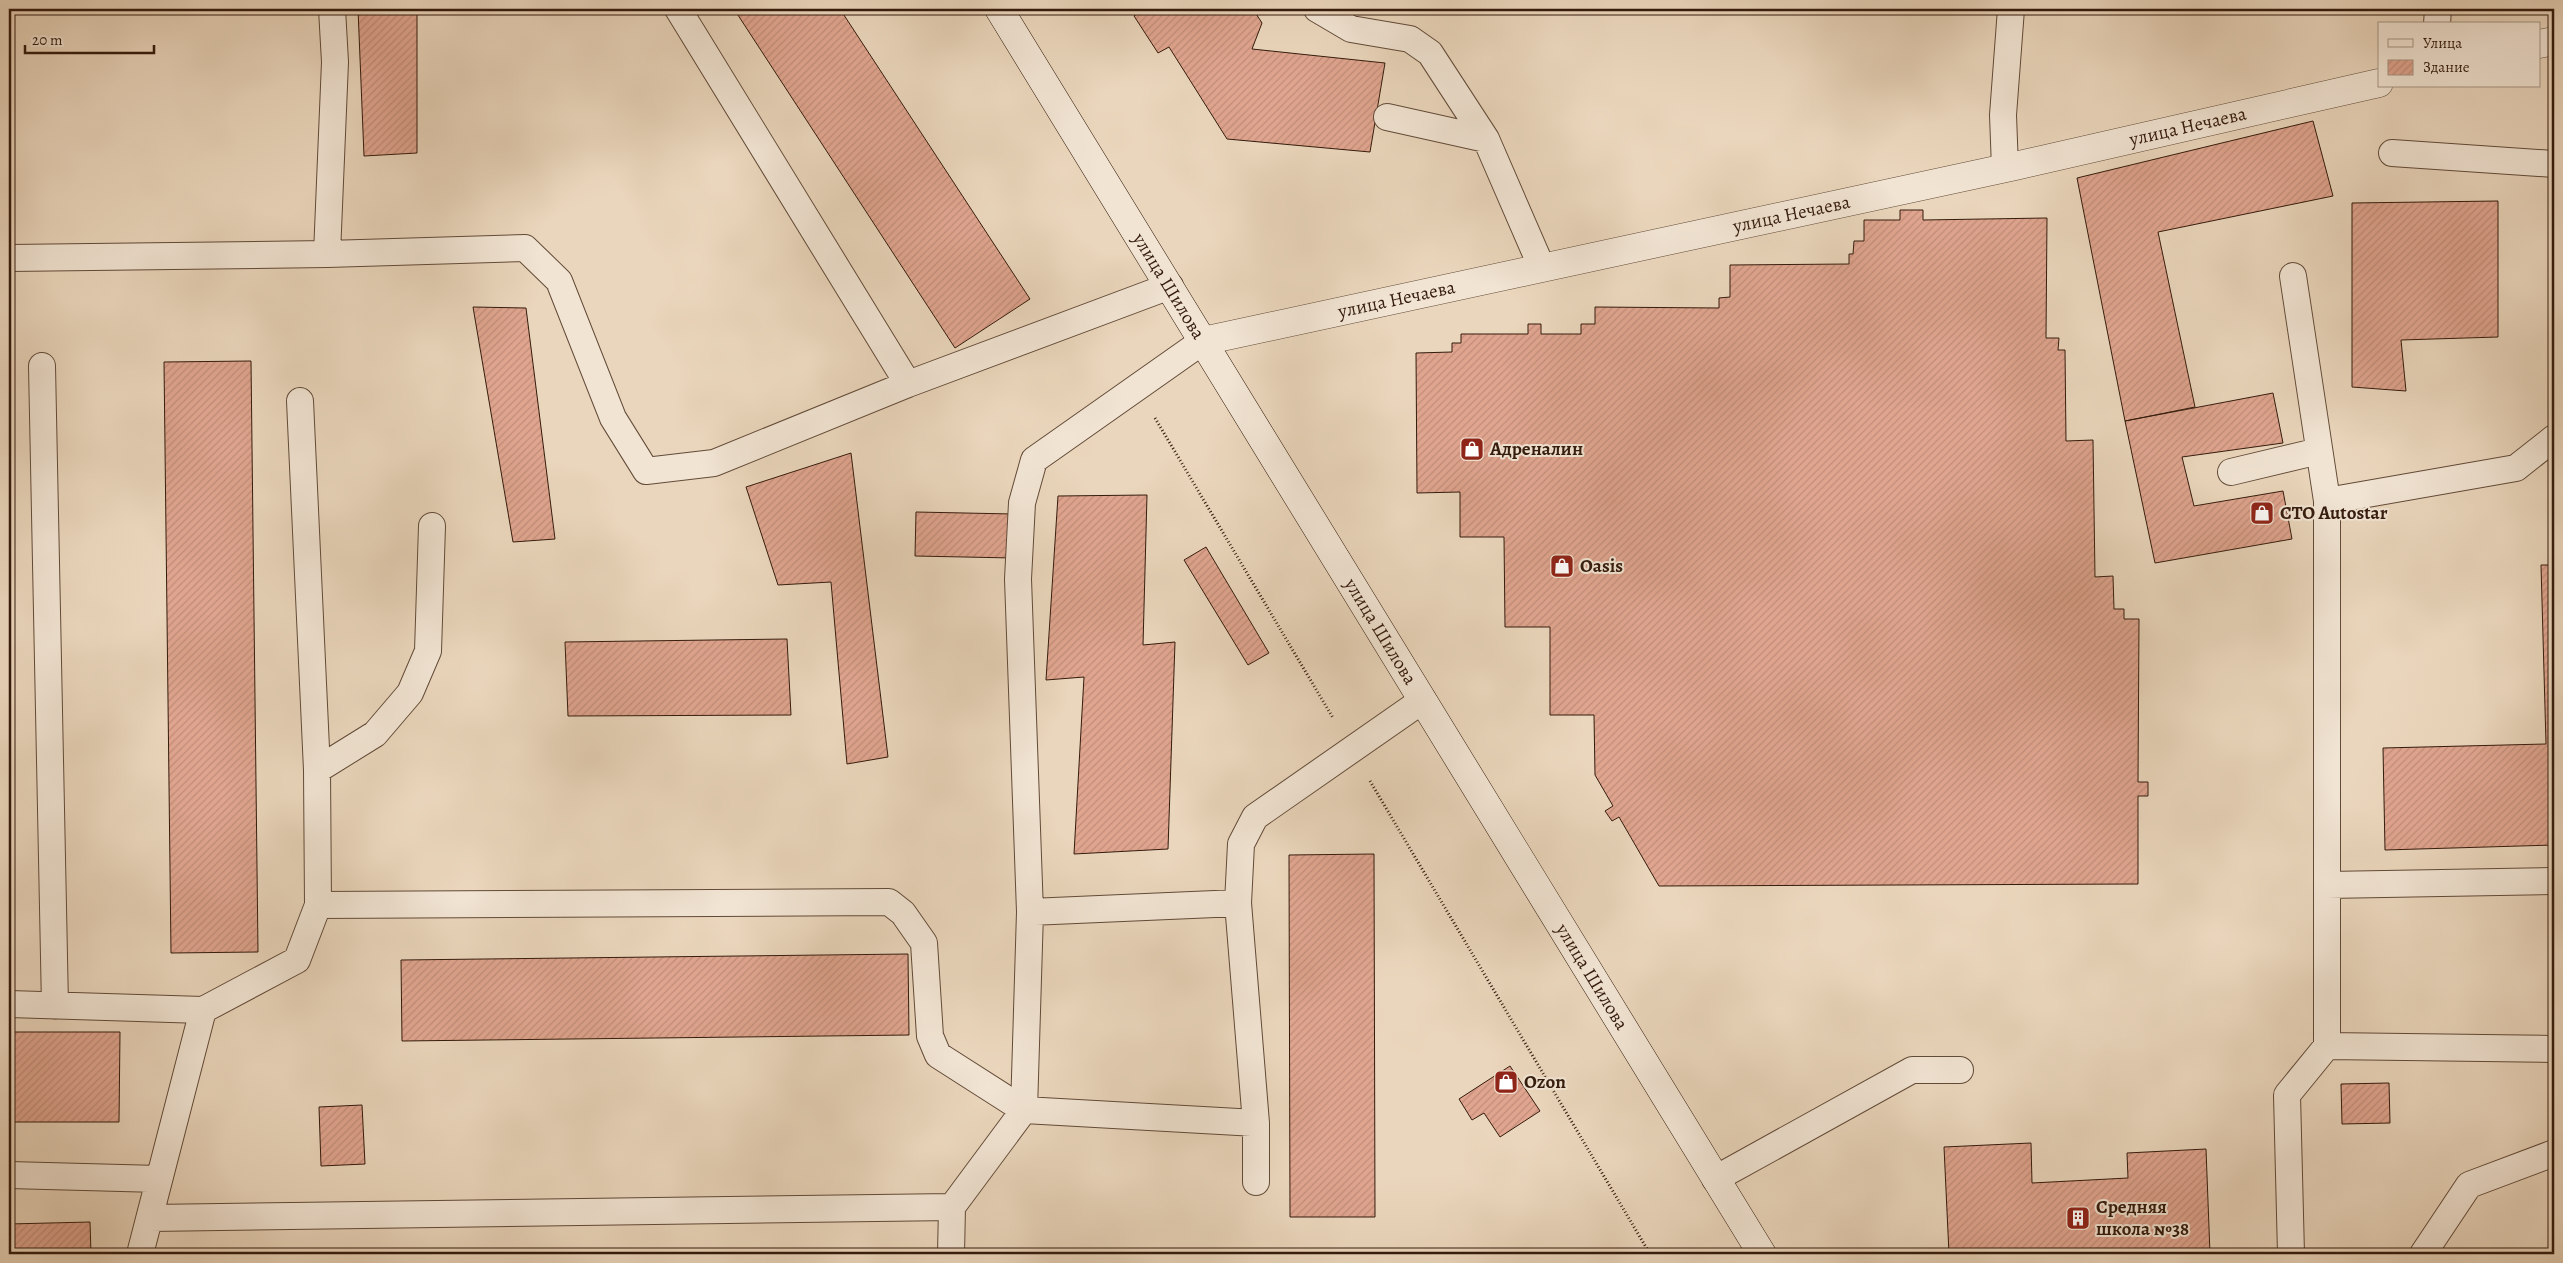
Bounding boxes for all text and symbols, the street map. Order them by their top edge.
scale bar [25,22,154,54]
legend [2378,22,2540,88]
text: 20 m [32,30,63,50]
text: Улица [2423,33,2462,53]
text: Здание [2423,57,2470,77]
street label: улица Нечаева [2126,101,2249,153]
street label: улица Нечаева [1729,189,1853,240]
street label: улица Шилова [1126,227,1211,344]
street label: улица Нечаева [1335,274,1458,325]
shop icon: Адреналин [1459,436,1485,462]
place label: Адреналин [1489,436,1583,462]
shop icon: СТО Autostar [2249,500,2275,526]
place label: СТО Autostar [2280,500,2388,526]
shop icon: Oasis [1549,553,1575,579]
place label: Oasis [1580,553,1623,579]
street label: улица Шилова [1337,572,1423,690]
street label: улица Шилова [1549,918,1635,1035]
shop icon: Ozon [1493,1069,1519,1095]
place label: Ozon [1524,1069,1566,1095]
place label: Средняя школа №38 [2096,1194,2189,1242]
building icon: Средняя школа №38 [2065,1205,2091,1231]

